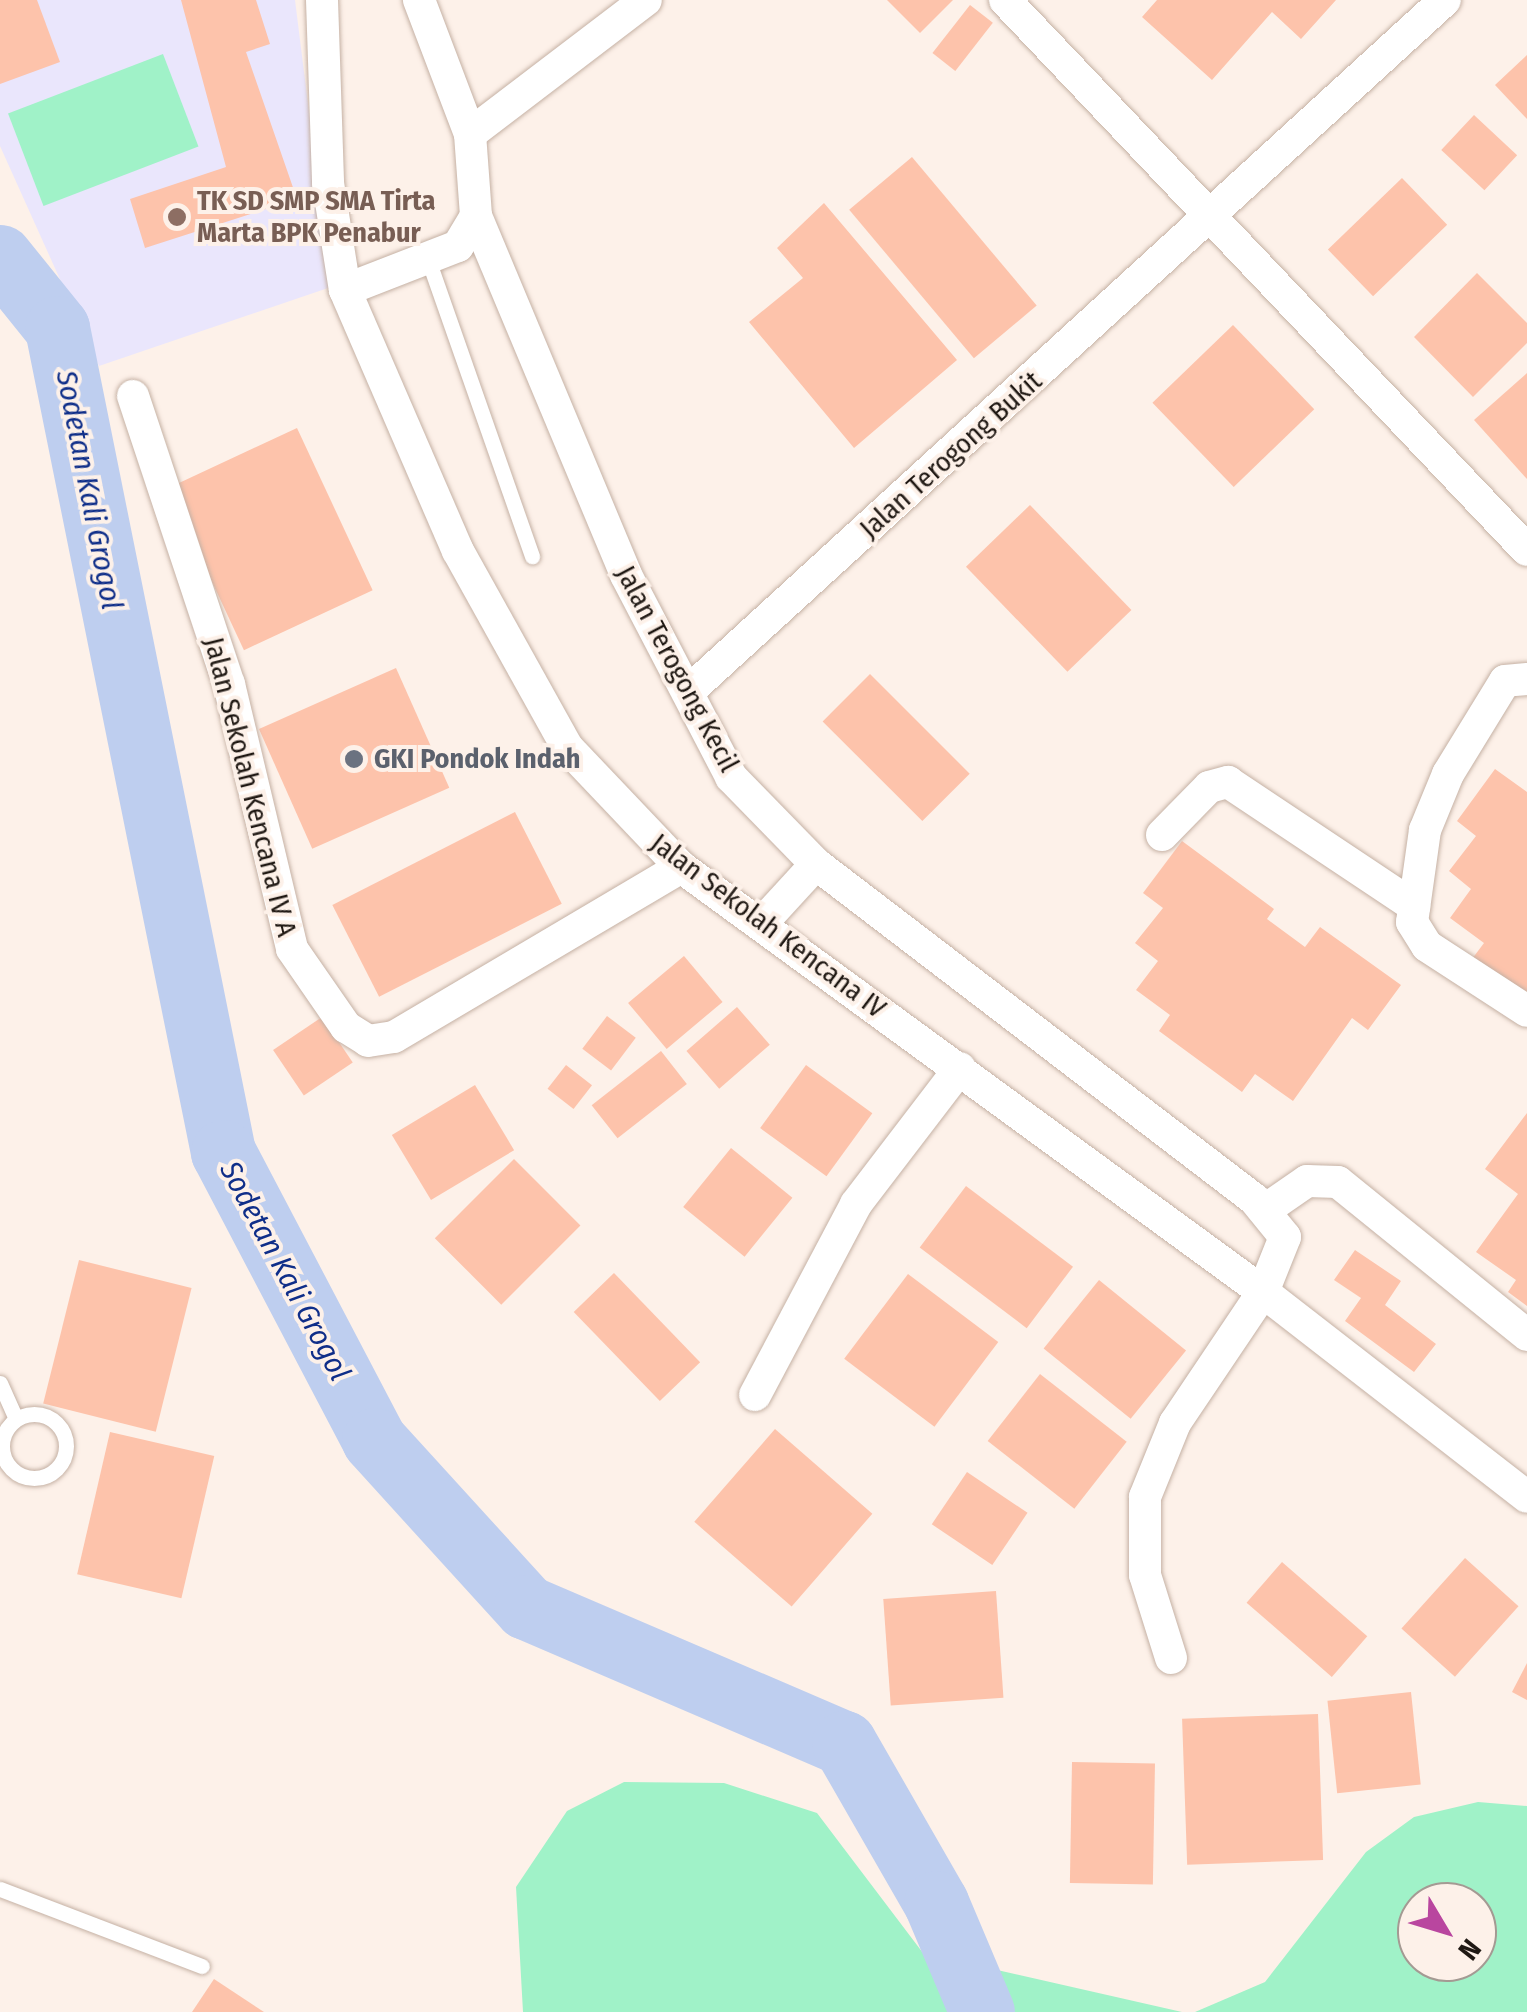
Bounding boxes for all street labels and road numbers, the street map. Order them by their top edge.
street label: Jalan Terogong Bukit [853,364,1049,546]
street label: Jalan Terogong Kecil [608,560,746,778]
street label: Jalan Sekolah Kencana IV A [197,634,303,940]
street label: Jalan Sekolah Kencana IV [644,827,892,1025]

